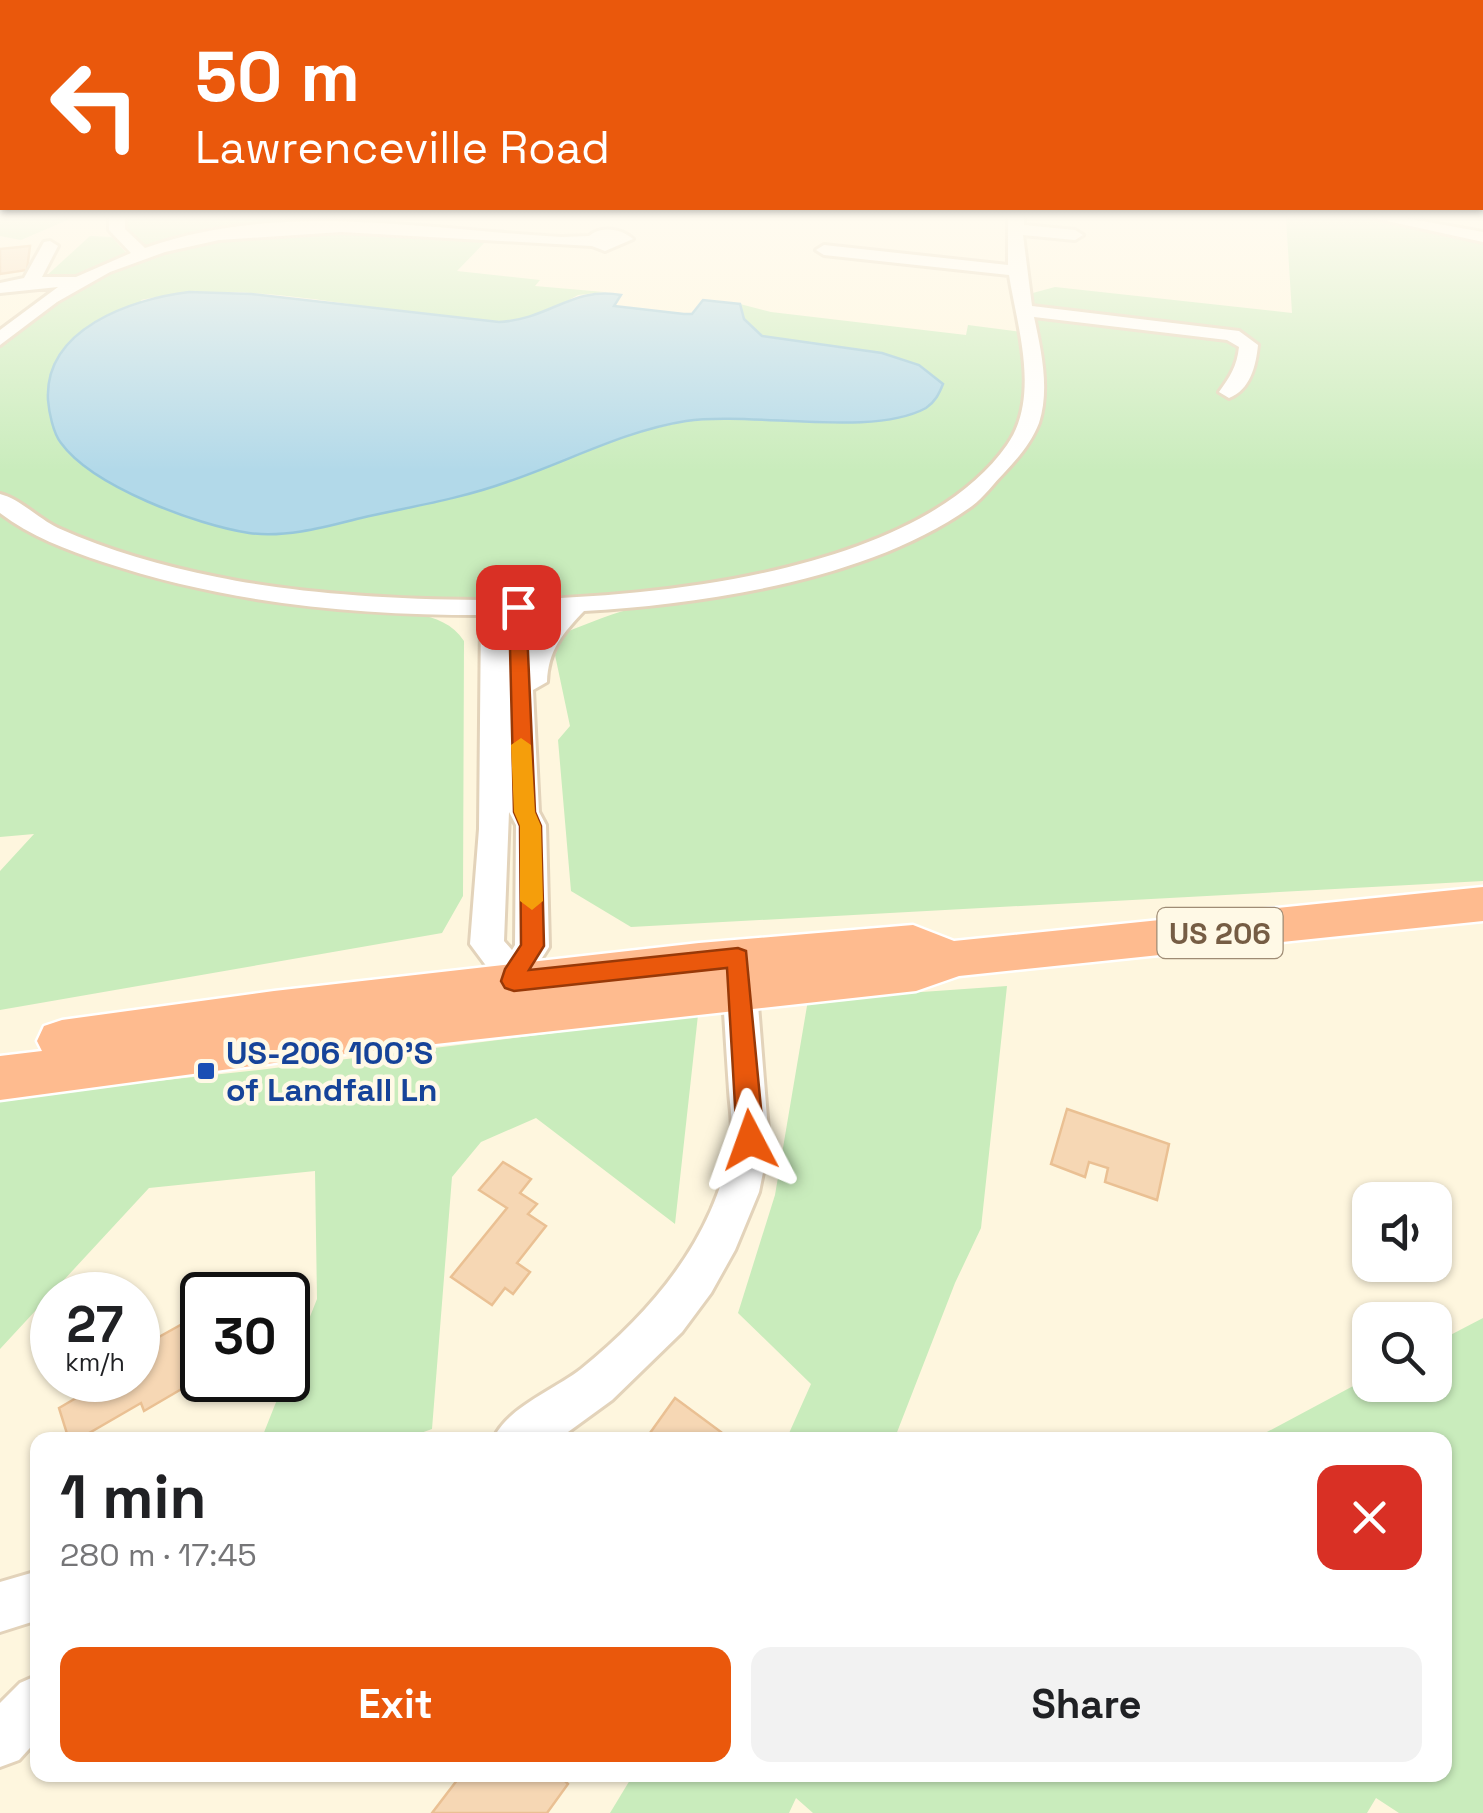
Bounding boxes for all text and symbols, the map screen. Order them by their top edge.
text: 50 m [195,32,360,121]
icon: left [30,40,160,170]
text: Lawrenceville Road [195,119,610,176]
pin [476,565,561,650]
icon: arrive [491,580,546,635]
road number: US 206 [1158,908,1282,958]
place label: US-206 100'S of Landfall Ln [226,1033,438,1110]
marker: US-206 100'S of Landfall Ln [195,1060,217,1082]
position arrow [698,1088,802,1192]
map controls [1352,1182,1452,1402]
button: sound [1352,1182,1452,1282]
speed limit sign: 30 [180,1272,310,1402]
text: 27 [67,1293,123,1357]
button: search [1352,1302,1452,1402]
text: km/h [65,1346,125,1378]
text: 1 min [60,1459,207,1536]
button: close [1317,1465,1422,1570]
text: 280 m · 17:45 [60,1535,257,1575]
button: Exit [60,1647,731,1762]
button: Share [751,1647,1422,1762]

